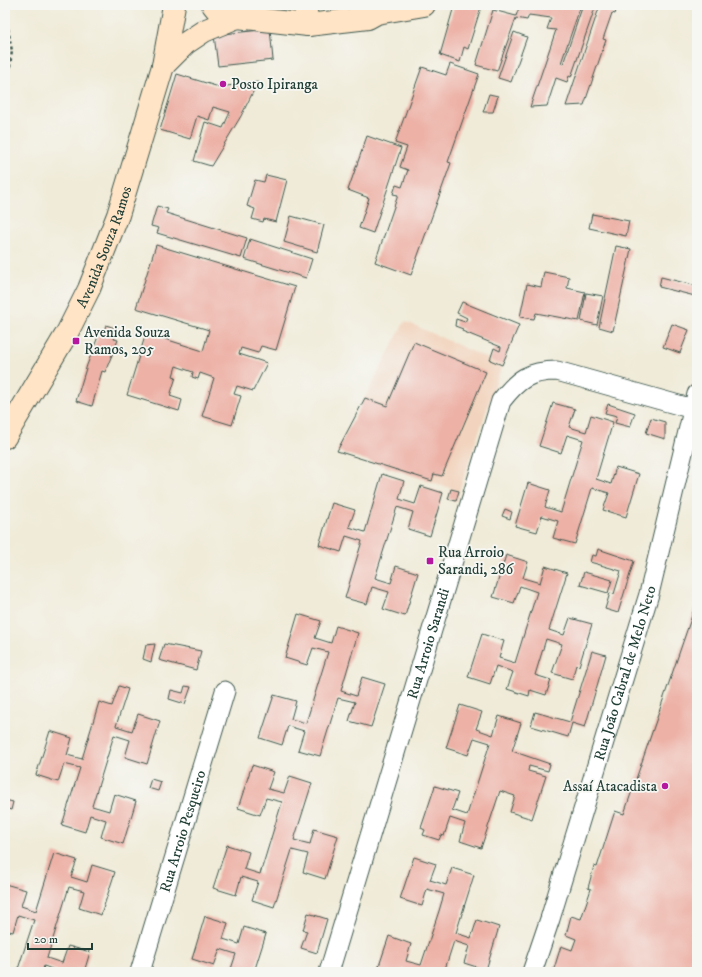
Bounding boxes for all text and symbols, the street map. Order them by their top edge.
place label: Posto Ipiranga [231,75,319,94]
marker: Posto Ipiranga [218,79,228,89]
street label: Avenida Souza Ramos [72,184,136,311]
place label: Avenida Souza Ramos, 205 [84,323,171,359]
marker: Avenida Souza Ramos, 205 [71,336,81,346]
place label: Rua Arroio Sarandi, 286 [438,543,514,579]
marker: Rua Arroio Sarandi, 286 [425,556,435,566]
street label: Rua João Cabral de Melo Neto [590,584,661,763]
street label: Rua Arroio Sarandi [403,586,454,701]
street label: Rua Arroio Pesqueiro [156,768,210,895]
place label: Assaí Atacadista [563,777,658,796]
marker: Assaí Atacadista [660,781,670,791]
scale bar [28,925,92,951]
text: 20 m [34,932,58,947]

